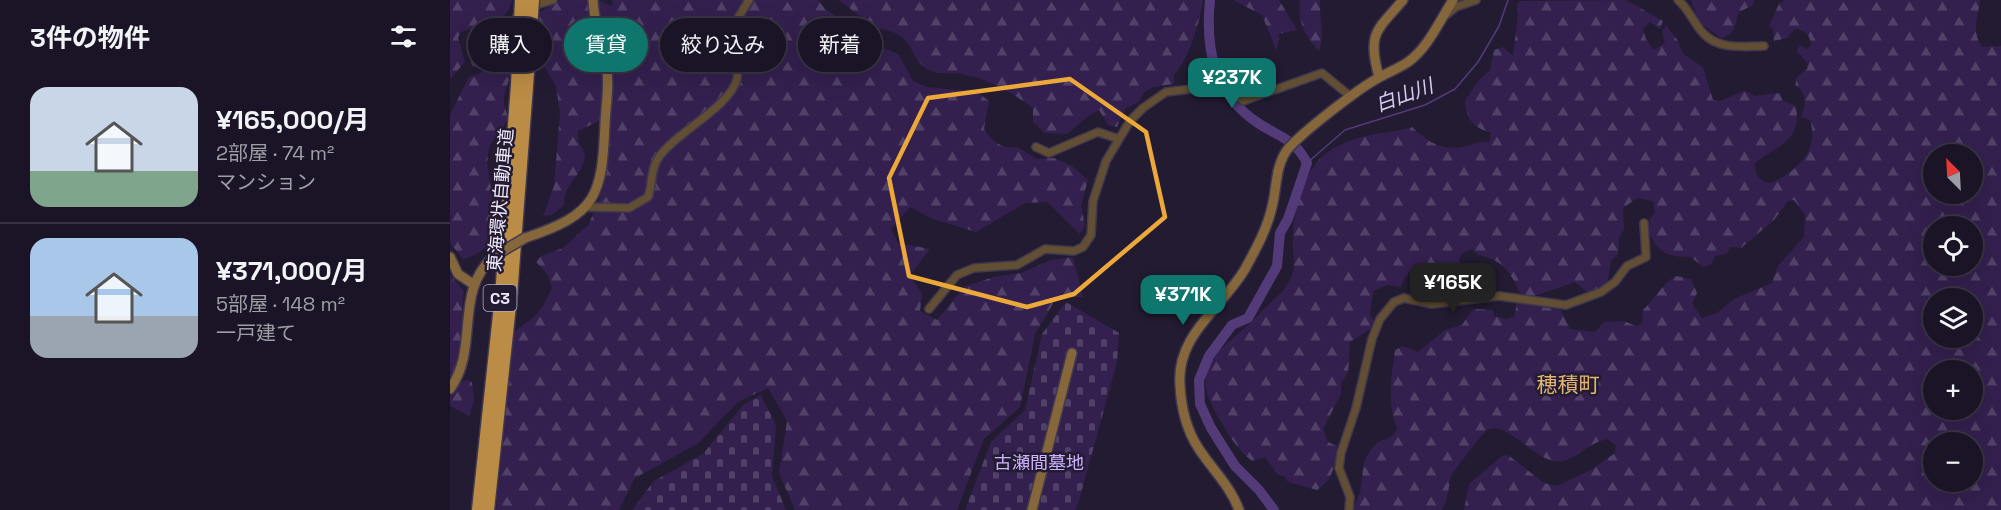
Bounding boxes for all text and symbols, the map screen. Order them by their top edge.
chip: 購入 [468,18,552,72]
chip: 賃貸 [564,18,648,72]
chip: 絞り込み [660,18,786,72]
chip: 新着 [798,18,882,72]
icon: filters [387,20,420,53]
text: 3件の物件 [30,21,150,55]
pin: ¥237K [1190,58,1274,109]
text: ¥237K [1202,64,1262,90]
water label: 白山川 [1371,72,1439,117]
text: ¥165,000/月 [216,103,370,137]
icon: home [78,111,150,183]
street label: 東海環状自動車道 [482,127,518,273]
text: 2部屋 · 74 m² [216,140,334,166]
north arrow [1923,144,1983,204]
map controls [1923,144,1983,492]
text: マンション [216,169,316,195]
button: locate [1923,216,1983,276]
text: ¥371,000/月 [216,254,368,288]
icon: home [78,262,150,334]
pin: ¥165K [1411,263,1495,314]
text: ¥165K [1424,269,1482,295]
pin: ¥371K [1141,275,1225,326]
text: ¥371K [1155,281,1212,307]
road number: C3 [484,285,516,311]
button: layers [1923,288,1983,348]
text: 5部屋 · 148 m² [216,291,345,317]
text: 一戸建て [216,320,296,346]
button: + [1923,360,1983,420]
district label: 穂積町 [1537,371,1600,398]
button: − [1923,432,1983,492]
park label: 古瀬間墓地 [994,451,1084,474]

